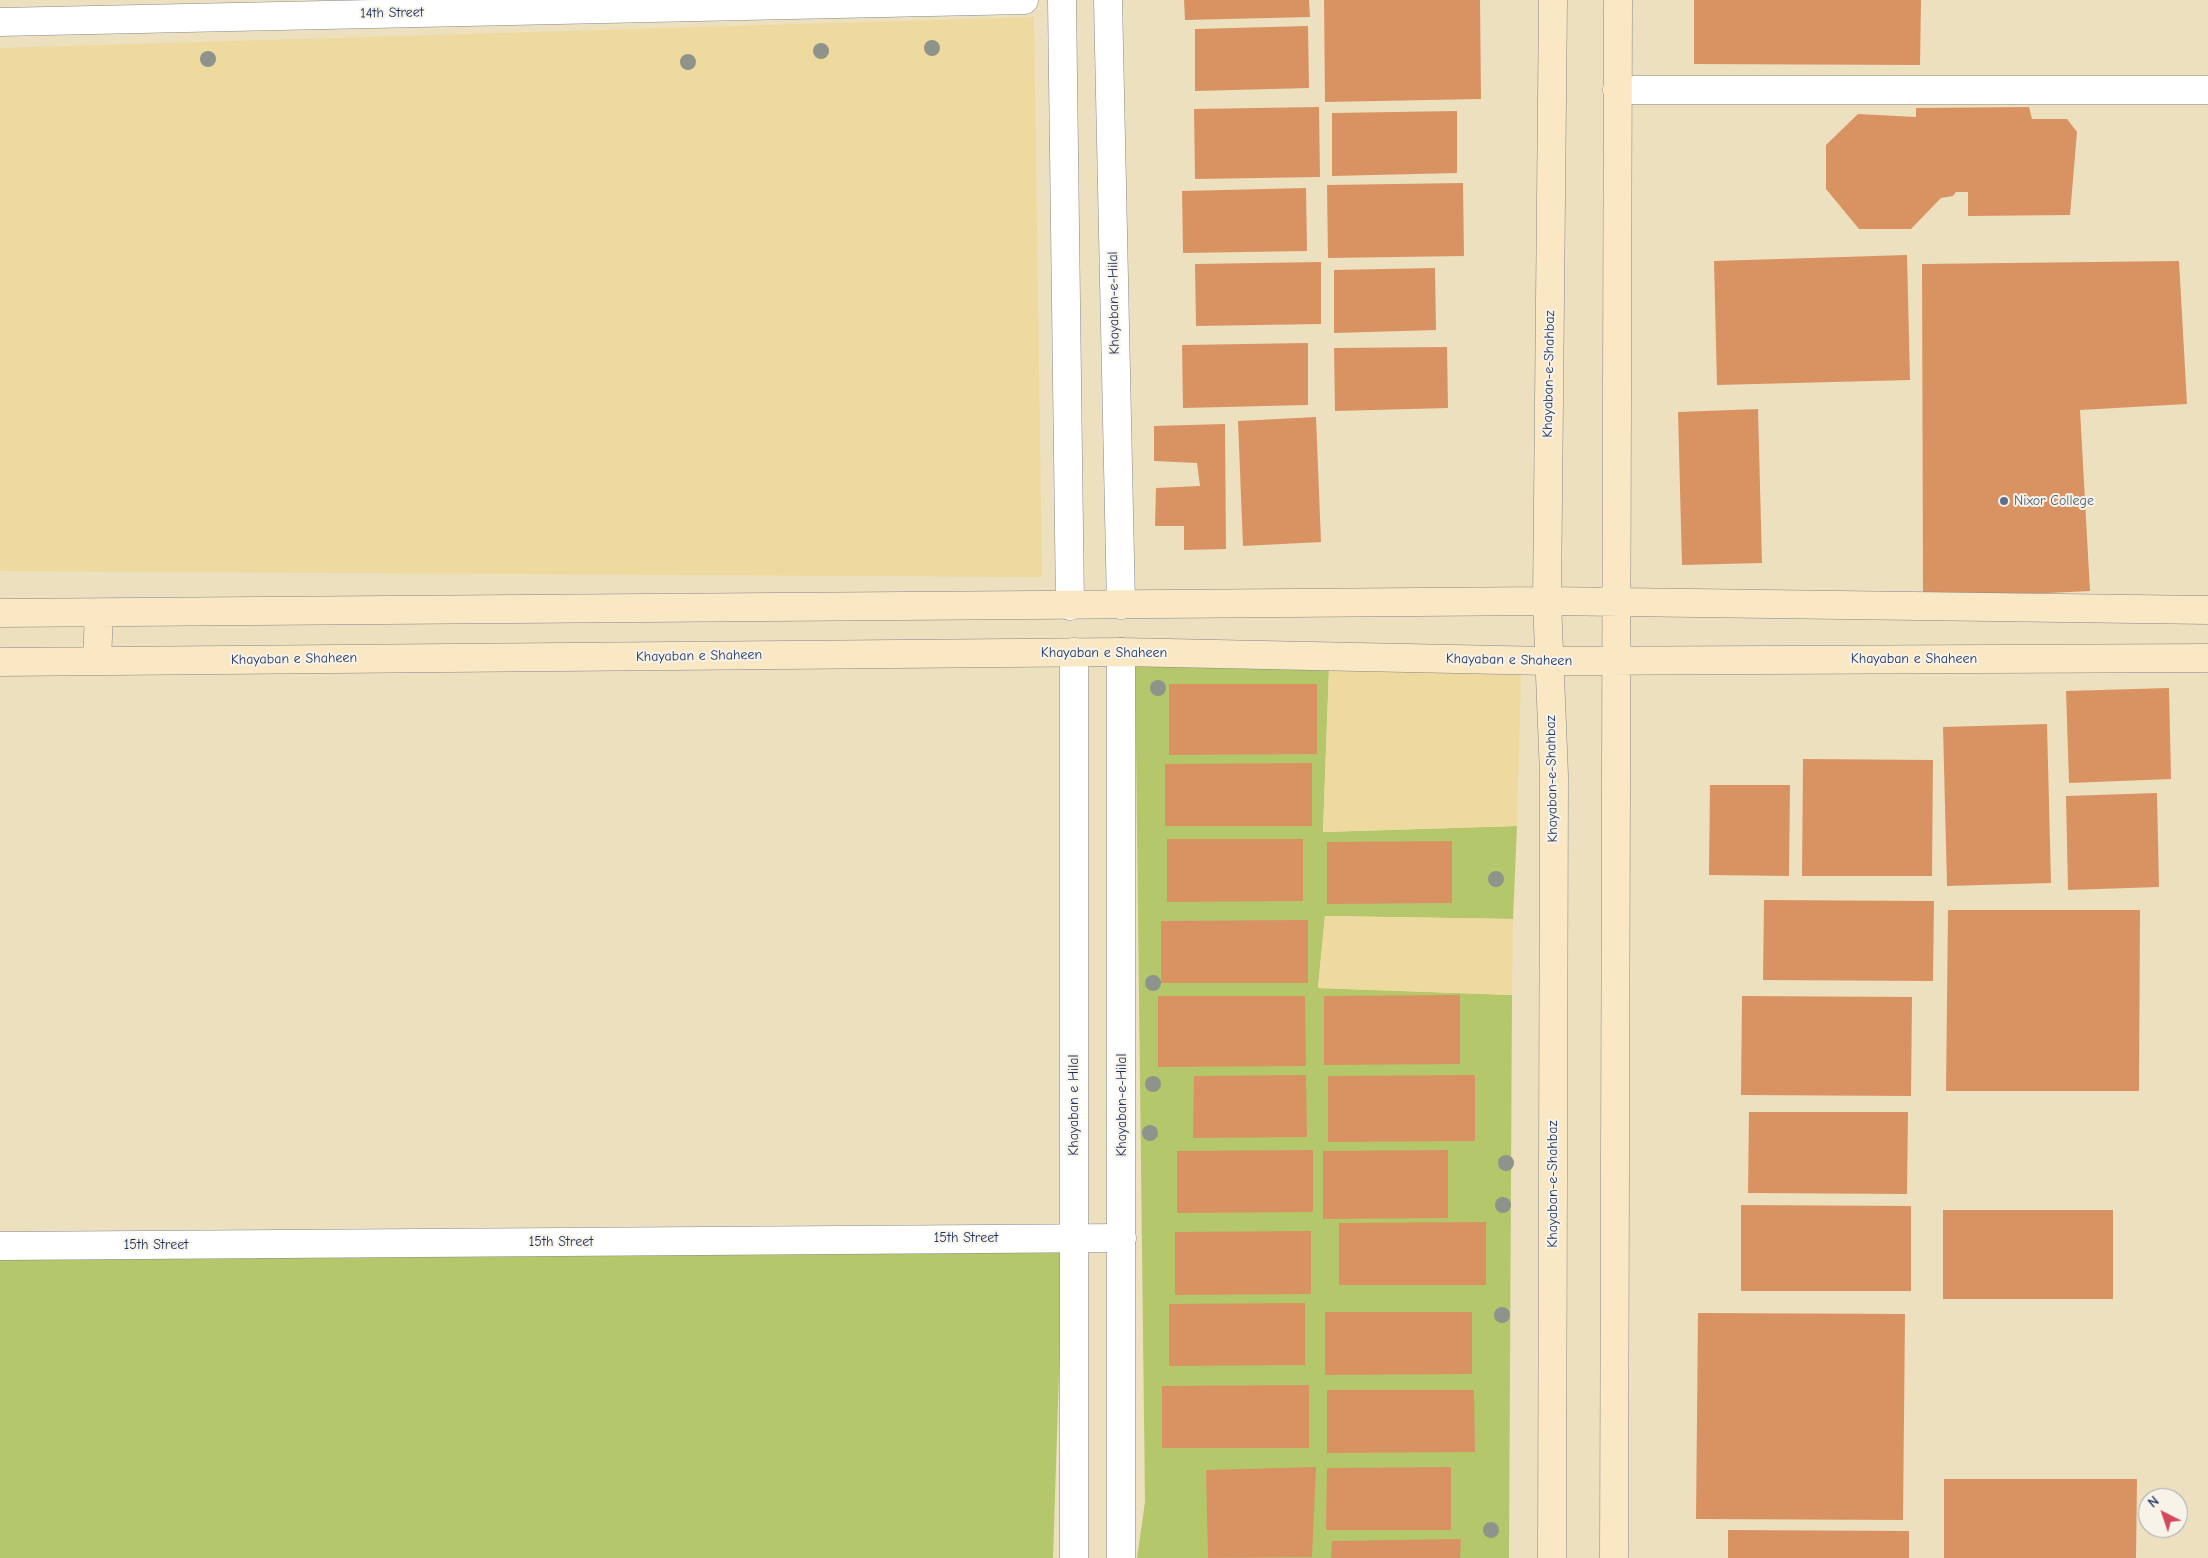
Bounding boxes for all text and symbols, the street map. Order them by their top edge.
street label: 14th Street [360,4,424,22]
street label: Khayaban-e-Hilal [1105,251,1123,355]
street label: Khayaban-e-Shahbaz [1539,310,1559,438]
place label: Nixor College [2014,493,2094,509]
marker: Nixor College [1998,495,2010,507]
street label: Khayaban e Shaheen [1041,645,1167,661]
street label: Khayaban e Shaheen [636,646,762,666]
street label: Khayaban e Shaheen [231,649,357,669]
street label: Khayaban e Shaheen [1446,650,1572,670]
street label: Khayaban e Shaheen [1851,651,1977,667]
street label: Khayaban-e-Shahbaz [1542,715,1562,843]
street label: Khayaban-e-Hilal [1114,1053,1130,1157]
street label: Khayaban e Hilal [1066,1054,1082,1156]
street label: Khayaban-e-Shahbaz [1545,1120,1561,1248]
street label: 15th Street [934,1230,998,1246]
street label: 15th Street [529,1234,593,1250]
street label: 15th Street [124,1237,188,1253]
north arrow [2138,1488,2188,1538]
text: N [2144,1493,2163,1511]

